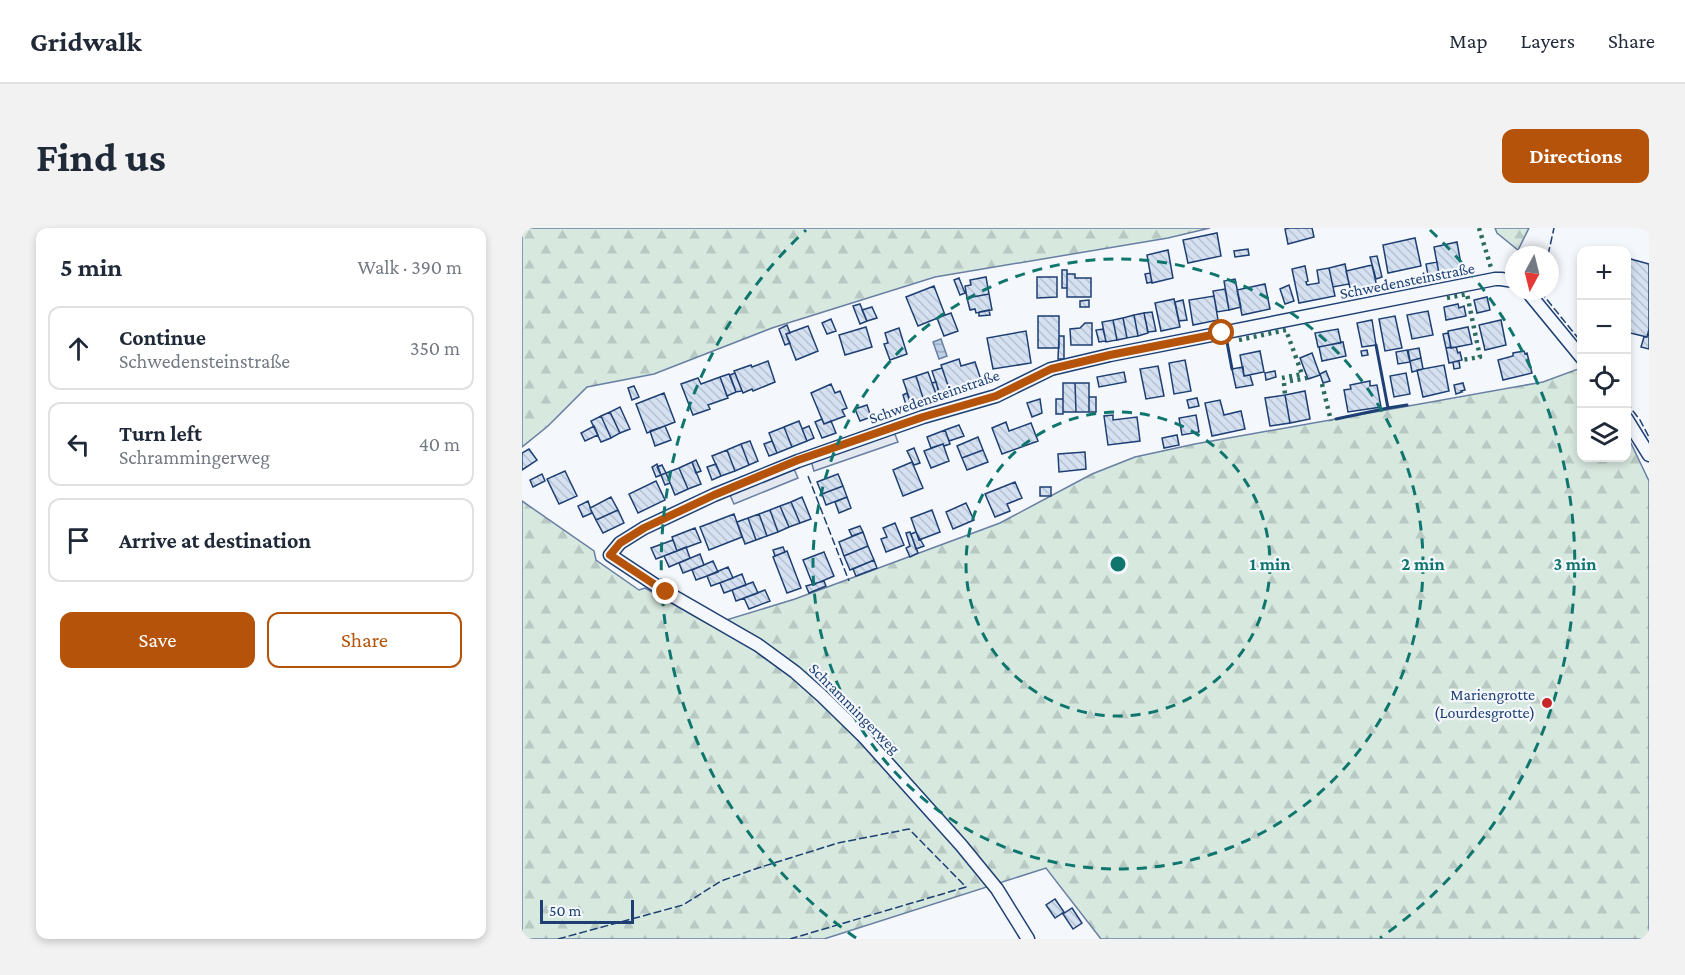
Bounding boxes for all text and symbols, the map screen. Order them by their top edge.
text: Gridwalk [30,26,142,57]
text: Map [1449,29,1488,53]
text: Layers [1521,29,1575,53]
text: Share [1608,29,1655,53]
button: Directions [1502,129,1649,183]
text: Find us [36,133,166,180]
north arrow [1505,246,1559,300]
map controls [1577,246,1631,462]
button: + [1577,246,1631,300]
text: 5 min [60,253,122,282]
text: Walk · 390 m [357,256,462,278]
street label: Schwedensteinstraße [1338,259,1476,302]
button: − [1577,300,1631,354]
route start [1208,319,1234,345]
text: Continue [119,325,206,350]
icon: ahead [62,332,95,365]
text: 350 m [410,337,460,359]
text: Schwedensteinstraße [119,350,290,372]
button: locate [1577,354,1631,408]
street label: Schwedensteinstraße [867,366,1002,427]
button: layers [1577,408,1631,462]
text: Turn left [119,421,202,446]
icon: left [62,428,95,461]
text: 40 m [419,433,460,455]
text: Schrammingerweg [119,446,270,468]
icon: arrive [62,524,95,557]
text: Arrive at destination [119,528,311,553]
centre of rings [1108,554,1128,574]
text: 1 min [1250,554,1291,574]
text: 2 min [1401,554,1445,574]
text: 3 min [1553,554,1597,574]
route end [652,578,678,604]
button: Save [60,612,255,668]
button: Share [267,612,462,668]
street label: Schrammingerweg [805,660,904,758]
place label: Mariengrotte (Lourdesgrotte) [1434,686,1535,722]
marker: Mariengrotte (Lourdesgrotte) [1540,696,1554,710]
scale bar [540,897,634,924]
text: 50 m [549,902,581,919]

